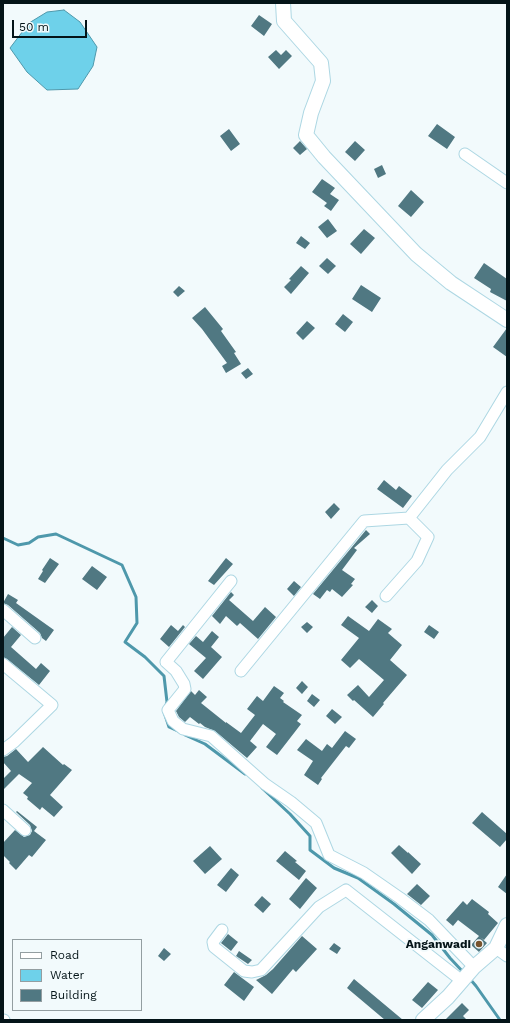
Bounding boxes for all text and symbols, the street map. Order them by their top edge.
scale bar [14,12,89,38]
text: 50 m [19,20,49,34]
place label: Anganwadi [406,937,471,951]
legend [12,939,142,1011]
marker: Anganwadi [474,939,484,949]
text: Road [50,948,79,962]
text: Water [50,968,84,982]
text: Building [50,988,97,1002]

